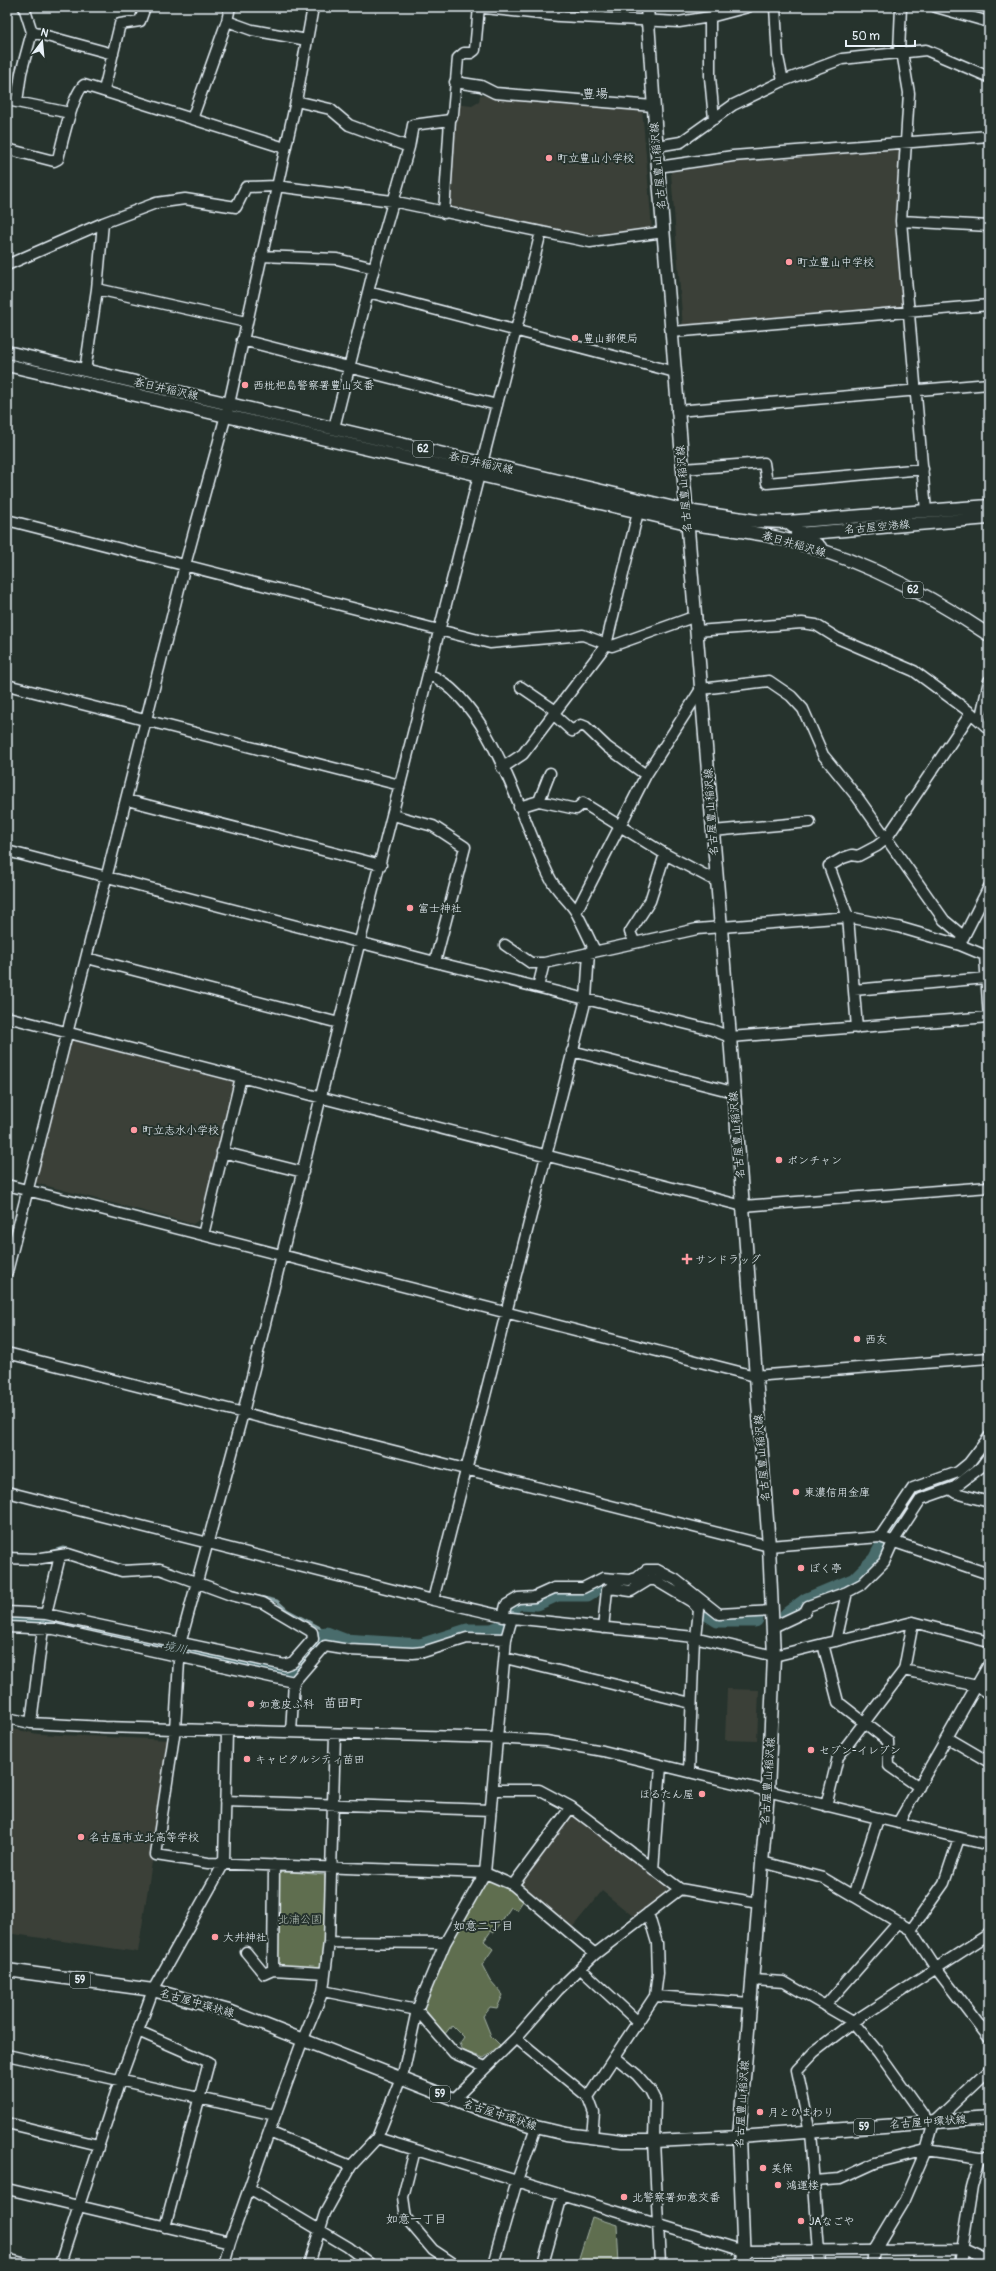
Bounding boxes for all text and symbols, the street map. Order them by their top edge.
north arrow [22,22,62,62]
scale bar [846,22,915,48]
text: N [39,26,51,40]
text: 50 m [852,29,880,44]
district label: 豊場 [582,86,608,102]
street label: 名古屋豊山稲沢線 [648,122,668,210]
place label: 町立豊山小学校 [557,152,634,165]
marker: 町立豊山小学校 [544,153,554,163]
place label: 町立豊山中学校 [797,256,874,269]
marker: 町立豊山中学校 [784,257,794,267]
place label: 豊山郵便局 [583,332,638,345]
marker: 豊山郵便局 [570,333,580,343]
street label: 春日井稲沢線 [132,375,200,403]
place label: 西枇杷島警察署豊山交番 [253,379,374,392]
marker: 西枇杷島警察署豊山交番 [240,380,250,390]
road number: 62 [413,441,433,457]
street label: 名古屋豊山稲沢線 [674,445,694,533]
street label: 春日井稲沢線 [447,449,515,477]
street label: 名古屋空港線 [844,518,910,536]
street label: 春日井稲沢線 [760,529,828,559]
road number: 62 [903,582,923,598]
street label: 名古屋豊山稲沢線 [701,768,721,856]
place label: 富士神社 [418,902,462,915]
marker: 富士神社 [405,903,415,913]
street label: 名古屋豊山稲沢線 [727,1091,747,1179]
place label: 町立志水小学校 [142,1124,219,1137]
marker: 町立志水小学校 [129,1125,139,1135]
place label: ポンチャン [787,1154,842,1167]
marker: ポンチャン [774,1155,784,1165]
place label: サンドラッグ [695,1253,761,1266]
marker: サンドラッグ [682,1254,692,1264]
place label: 西友 [865,1333,887,1346]
marker: 西友 [852,1334,862,1344]
street label: 名古屋豊山稲沢線 [752,1414,772,1502]
place label: 東濃信用金庫 [804,1486,870,1499]
marker: 東濃信用金庫 [791,1487,801,1497]
place label: ぼく亭 [809,1562,842,1575]
marker: ぼく亭 [796,1563,806,1573]
water label: 境川 [162,1638,188,1658]
district label: 苗田町 [323,1695,363,1711]
place label: 如意皮ふ科 [259,1698,314,1711]
marker: 如意皮ふ科 [246,1699,256,1709]
street label: 名古屋豊山稲沢線 [758,1737,778,1825]
place label: セブン-イレブン [819,1744,901,1757]
marker: セブン-イレブン [806,1745,816,1755]
place label: キャピタルシティ苗田 [255,1753,365,1766]
marker: キャピタルシティ苗田 [242,1754,252,1764]
place label: ほるたん屋 [639,1788,694,1801]
marker: ほるたん屋 [697,1789,707,1799]
place label: 名古屋市立北高等学校 [89,1831,199,1844]
marker: 名古屋市立北高等学校 [76,1832,86,1842]
park label: 北浦公園 [278,1913,322,1926]
district label: 如意二丁目 [453,1919,513,1934]
place label: 大井神社 [223,1931,267,1944]
marker: 大井神社 [210,1932,220,1942]
road number: 59 [70,1972,90,1988]
street label: 名古屋中環状線 [158,1986,236,2020]
street label: 名古屋豊山稲沢線 [732,2060,752,2148]
road number: 59 [430,2086,450,2102]
street label: 名古屋中環状線 [461,2097,539,2133]
place label: 月とひまわり [768,2106,834,2119]
marker: 月とひまわり [755,2107,765,2117]
street label: 名古屋中環状線 [889,2113,967,2131]
road number: 59 [854,2119,874,2135]
place label: 美保 [771,2162,793,2175]
marker: 美保 [758,2163,768,2173]
place label: 鴻運楼 [786,2179,819,2192]
marker: 鴻運楼 [773,2180,783,2190]
place label: 北警察署如意交番 [632,2191,720,2204]
marker: 北警察署如意交番 [619,2192,629,2202]
district label: 如意一丁目 [386,2212,446,2227]
place label: JAなごや [809,2215,854,2228]
marker: JAなごや [796,2216,806,2226]

